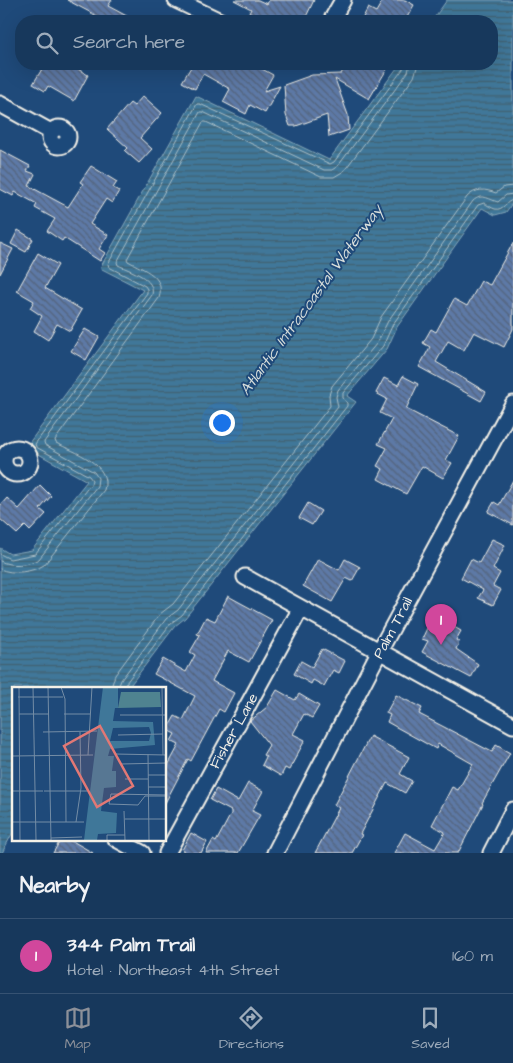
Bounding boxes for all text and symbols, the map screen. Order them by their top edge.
search box [15,15,498,70]
icon: search [33,29,61,57]
text: Search here [73,29,185,56]
water label: Atlantic Intracoastal Waterway [234,199,390,400]
your location [209,410,235,436]
street label: Palm Trail [368,593,418,663]
pin: 1 [425,604,457,645]
inset map [12,687,166,840]
street label: Fisher Lane [205,689,263,773]
text: Nearby [20,871,90,900]
text: 344 Palm Trail [67,932,195,959]
text: 1 [35,945,37,967]
text: 160 m [452,945,493,967]
text: Hotel · Northeast 4th Street [67,959,279,981]
tab: Map [64,1004,92,1054]
tab: Directions [219,1004,284,1054]
tab: Saved [411,1004,449,1054]

